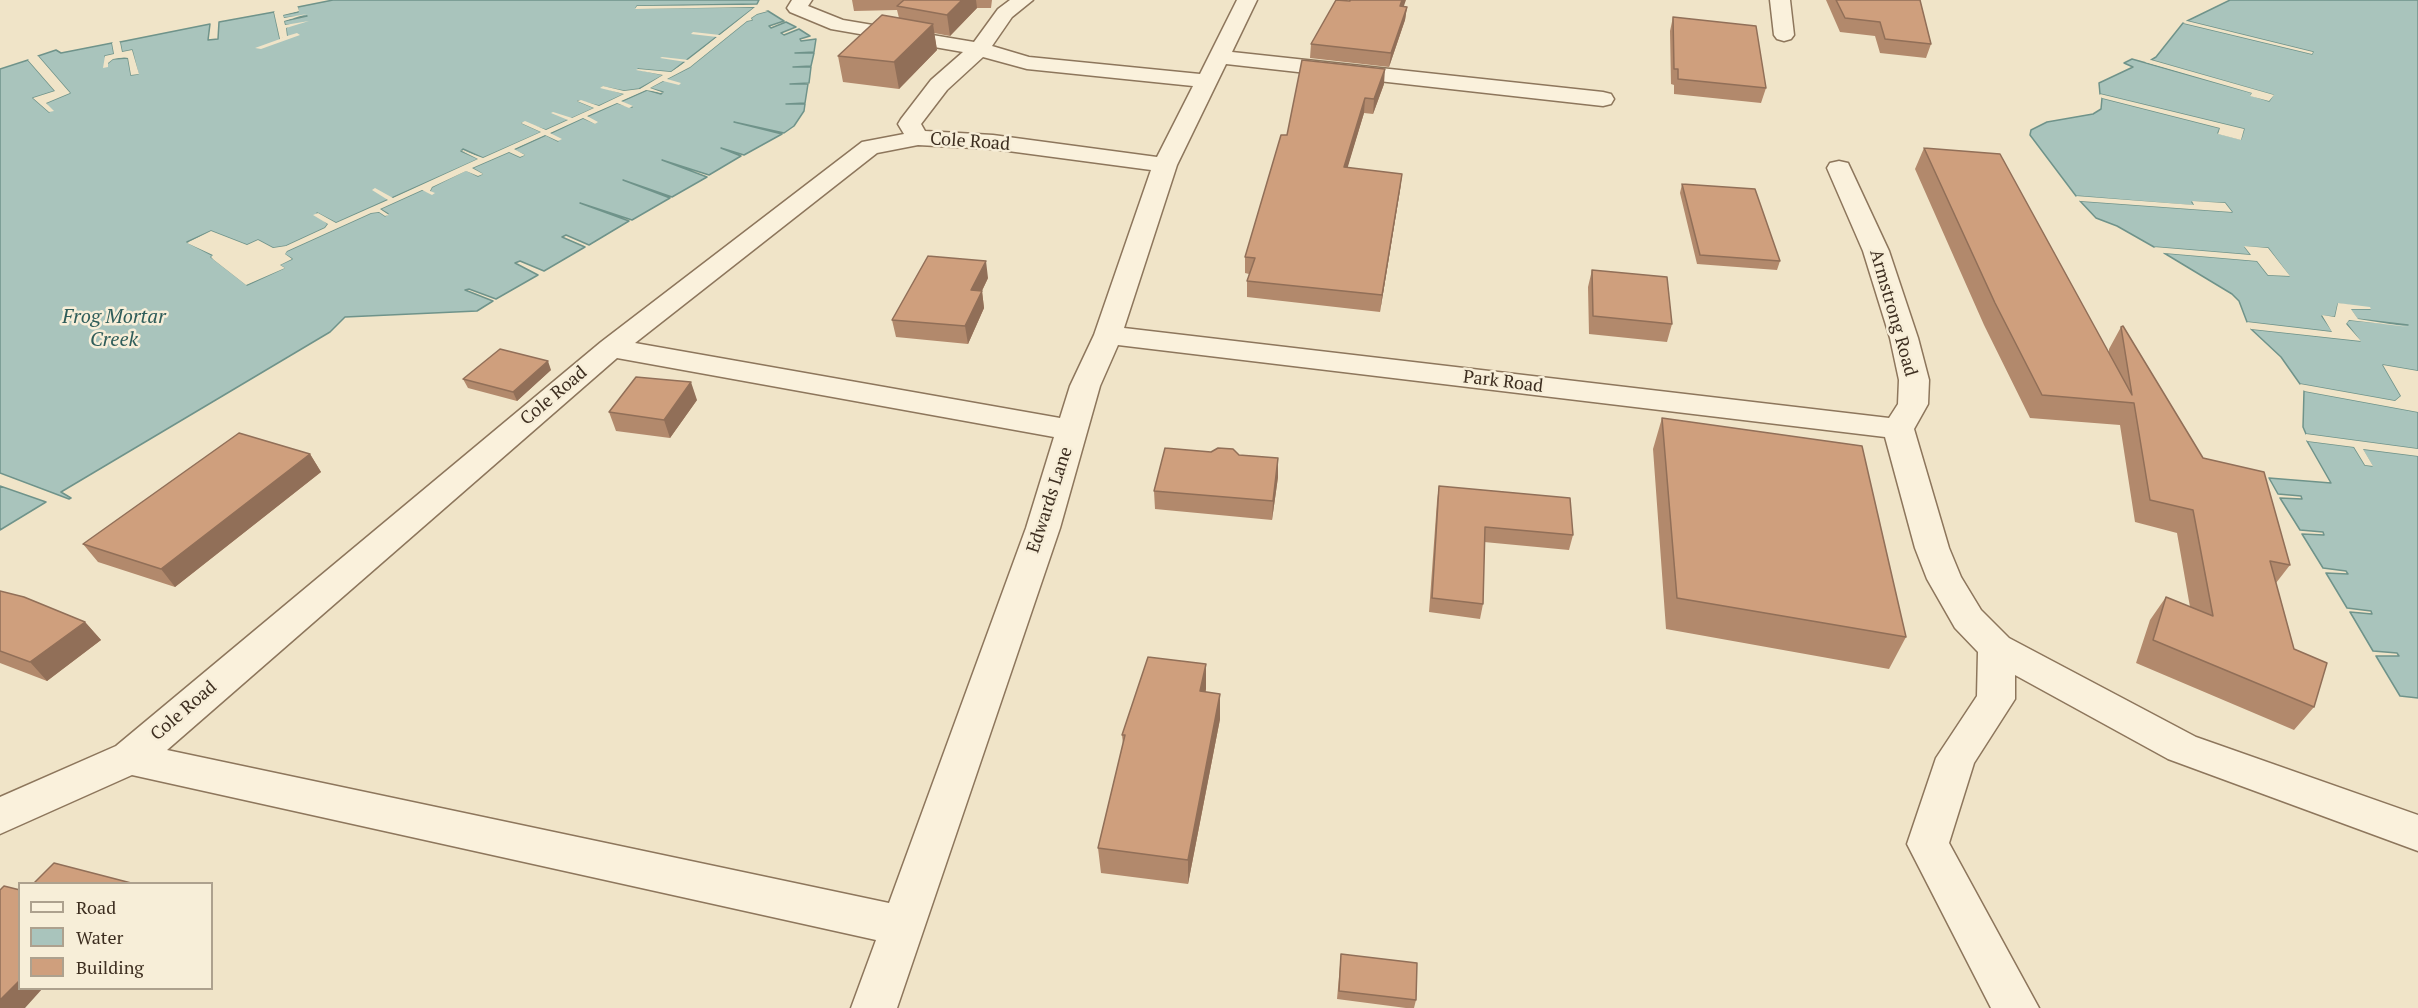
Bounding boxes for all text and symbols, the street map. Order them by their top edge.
street label: Cole Road [929,128,1011,156]
street label: Armstrong Road [1865,247,1921,379]
water label: Frog Mortar Creek [62,305,166,352]
street label: Cole Road [516,362,592,430]
street label: Park Road [1462,366,1544,398]
street label: Edwards Lane [1023,444,1077,556]
street label: Cole Road [147,677,221,745]
legend [18,882,213,990]
text: Road [76,895,116,919]
text: Water [76,925,123,949]
text: Building [76,955,144,979]

